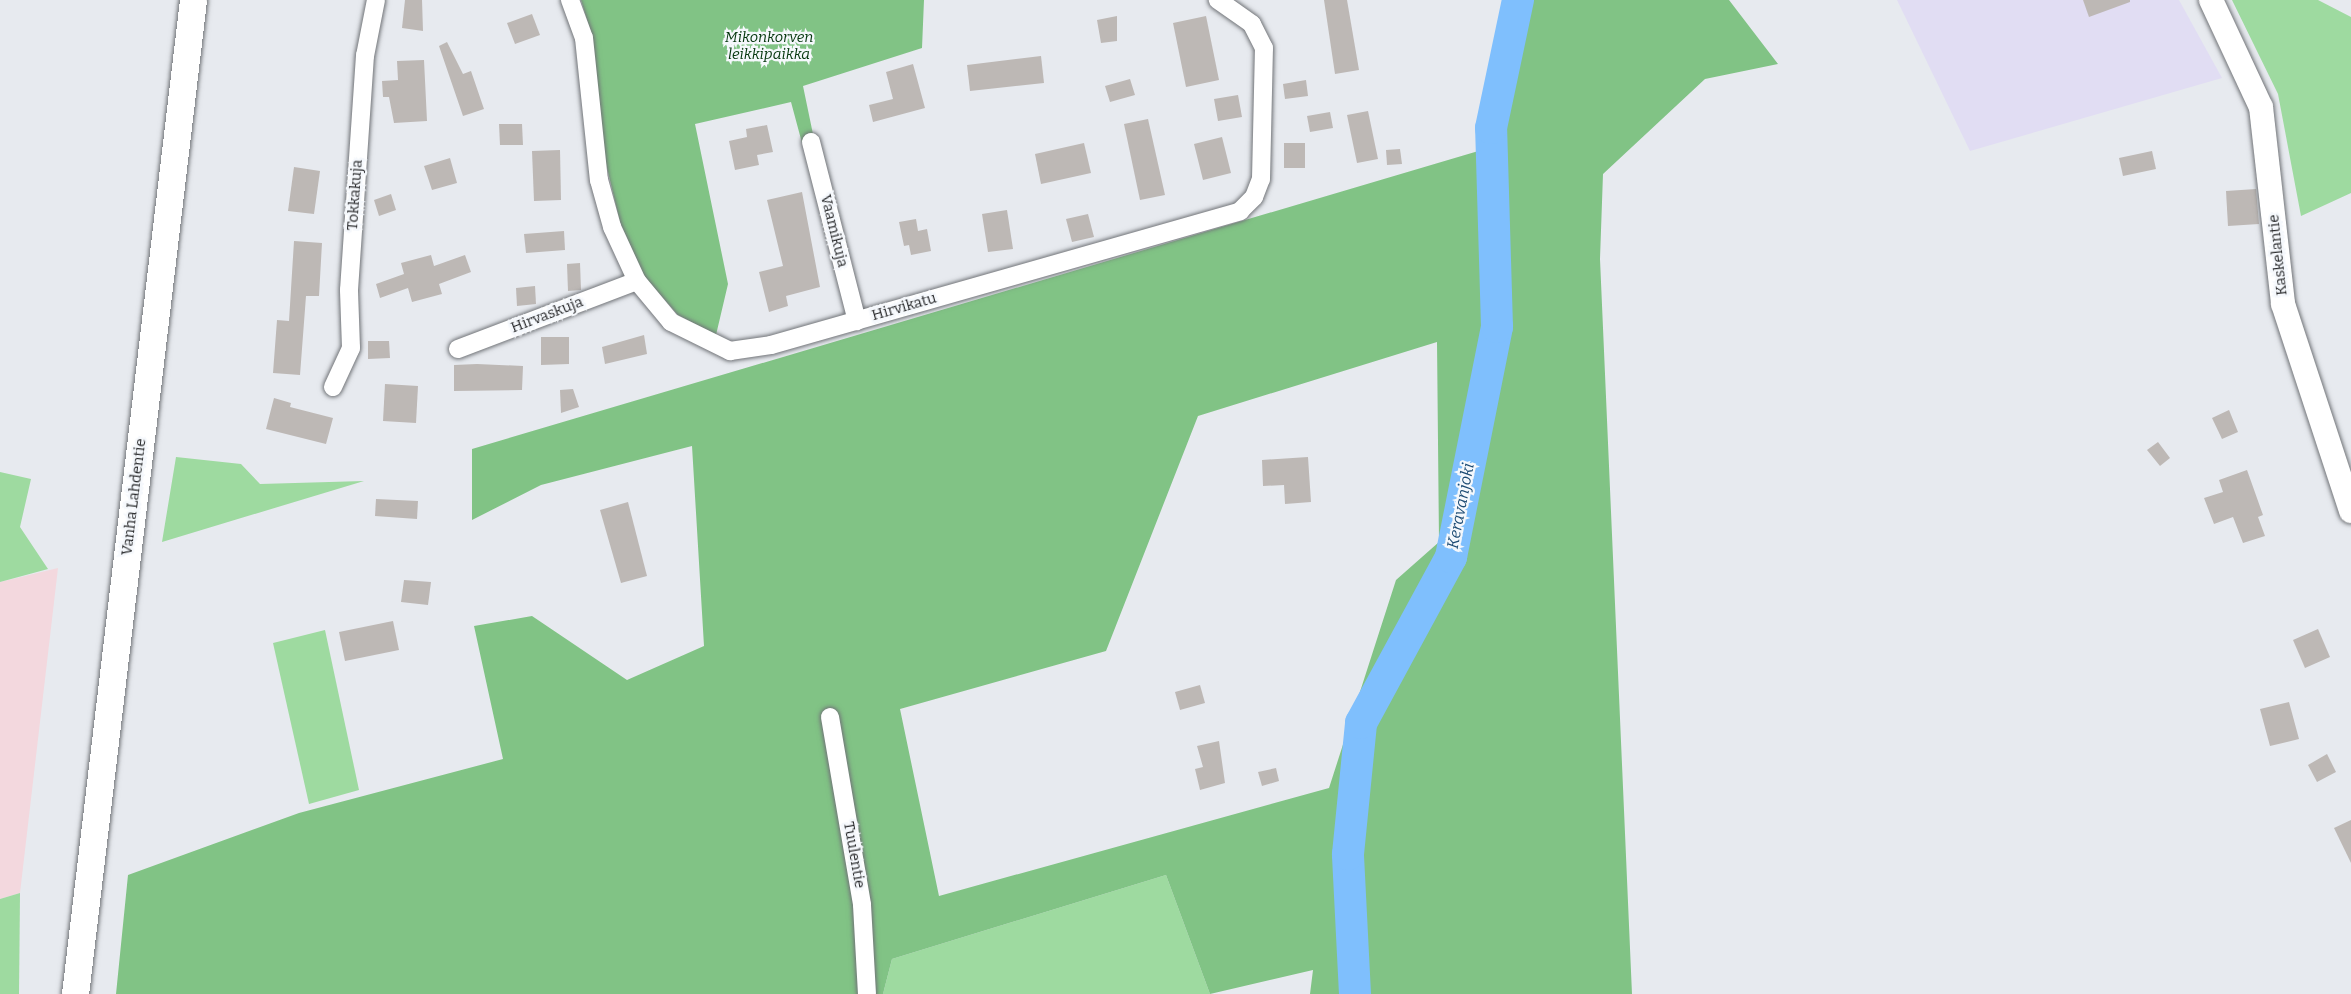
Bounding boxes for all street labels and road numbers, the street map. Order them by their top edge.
street label: Tokkakuja [344,159,366,231]
street label: Vaamikuja [816,193,852,269]
street label: Kaskelantie [2265,214,2291,296]
street label: Hirvikatu [870,289,938,325]
street label: Hirvaskuja [508,293,586,337]
street label: Vanha Lahdentie [118,437,150,557]
street label: Tuulentie [839,820,869,890]

